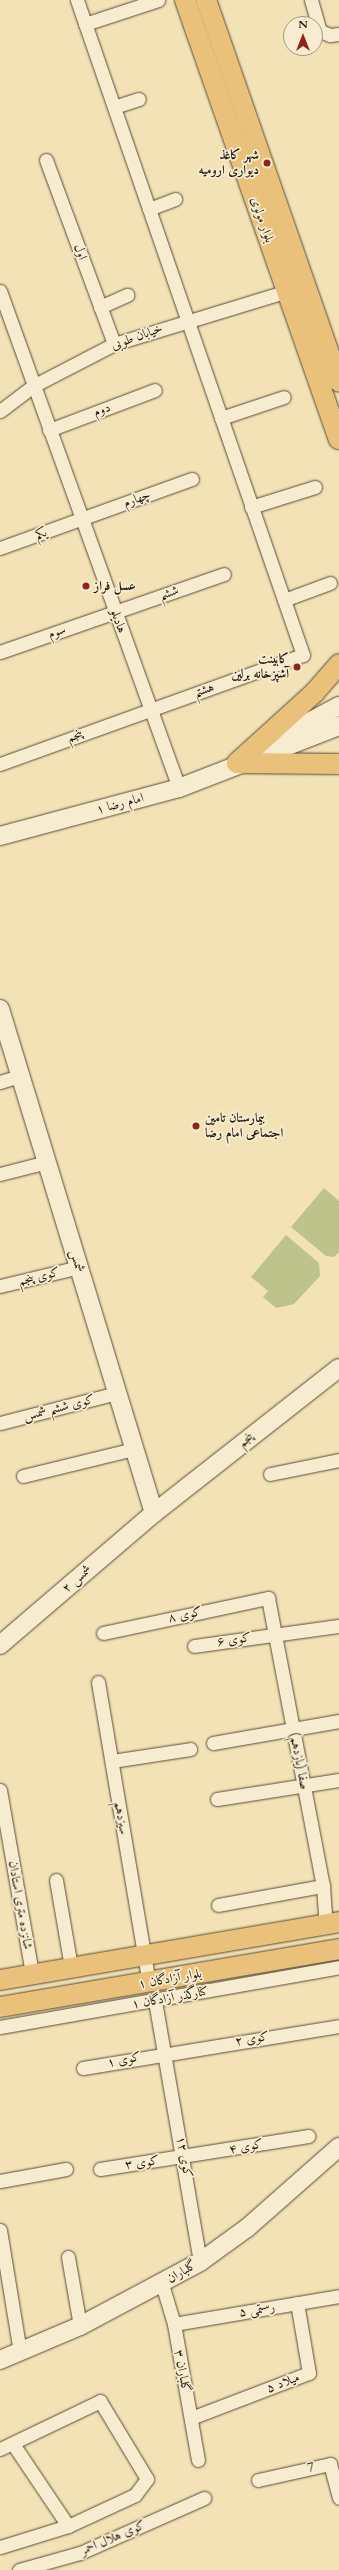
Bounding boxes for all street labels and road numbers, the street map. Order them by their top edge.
street label: بلوار مولوی [247,195,277,245]
street label: اول [70,242,90,262]
street label: خیابان طوبی [109,321,165,353]
street label: دوم [91,400,113,420]
street label: چهارم [121,487,153,511]
street label: یکم [33,525,49,543]
street label: ششم [157,582,181,604]
street label: هادیلو [106,607,130,635]
street label: سوم [46,622,68,642]
street label: هشتم [192,679,216,701]
street label: پنجم [65,726,85,746]
street label: امام رضا ۱ [95,790,145,818]
street label: شمس [66,1248,88,1274]
street label: کوی پنجم [17,1264,61,1290]
street label: کوی ششم شمس [22,1392,96,1424]
street label: پنجم [235,1429,257,1451]
street label: شمس ۲ [59,1562,95,1596]
street label: کوی ۸ [167,1604,203,1626]
street label: کوی ۶ [216,1630,252,1650]
street label: صفا (یازدهم) [286,1731,312,1791]
street label: سیزدهم [110,1800,132,1836]
street label: شانزده متری استادان [5,1860,35,1950]
street label: بلوار آزادگان ۱ [137,1966,203,1992]
street label: کنارگذر آزادگان ۱ [131,1984,209,2012]
street label: کوی ۲ [234,2029,270,2049]
street label: کوی ۱ [106,2049,142,2071]
street label: کوی ۱۲ [173,2135,195,2179]
street label: کوی ۴ [228,2136,264,2158]
street label: کوی ۳ [124,2153,160,2173]
street label: گلباران [164,2257,200,2287]
street label: رستمی ۵ [238,2299,276,2321]
street label: گلباران ۳ [171,2349,193,2393]
street label: میلاد ۵ [264,2370,302,2396]
street label: 7 [306,2460,316,2476]
street label: کوی هلال احمر [78,2517,148,2559]

